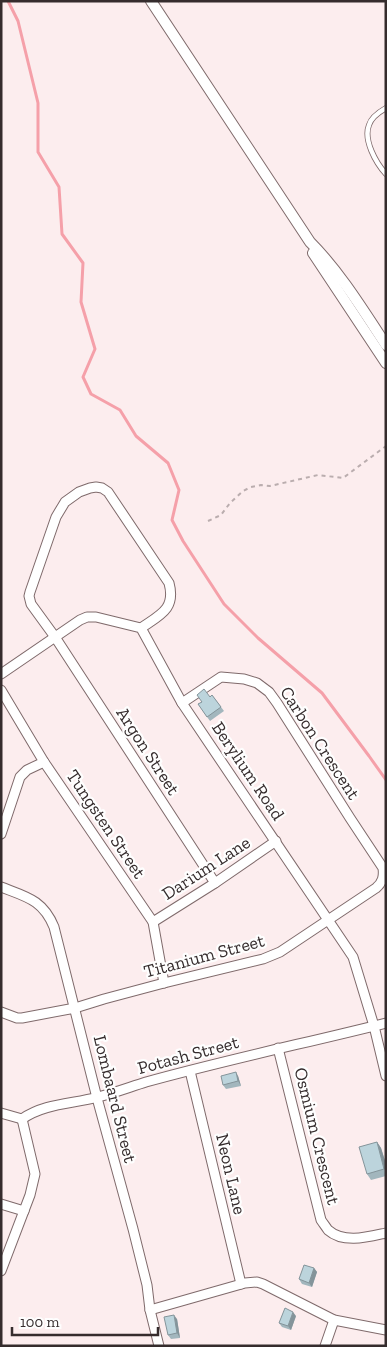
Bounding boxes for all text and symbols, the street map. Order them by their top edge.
street label: Carbon Crescent [275,682,365,804]
street label: Argon Street [112,703,185,799]
street label: Berylium Road [207,718,289,825]
street label: Tungsten Street [62,765,151,883]
street label: Darium Lane [158,831,254,905]
street label: Titanium Street [141,929,267,983]
street label: Potash Street [135,1031,241,1079]
street label: Lombaard Street [89,1033,142,1165]
street label: Osmium Crescent [289,1065,345,1207]
street label: Neon Lane [211,1131,251,1217]
scale bar [12,1304,159,1336]
text: 100 m [20,1313,59,1331]

